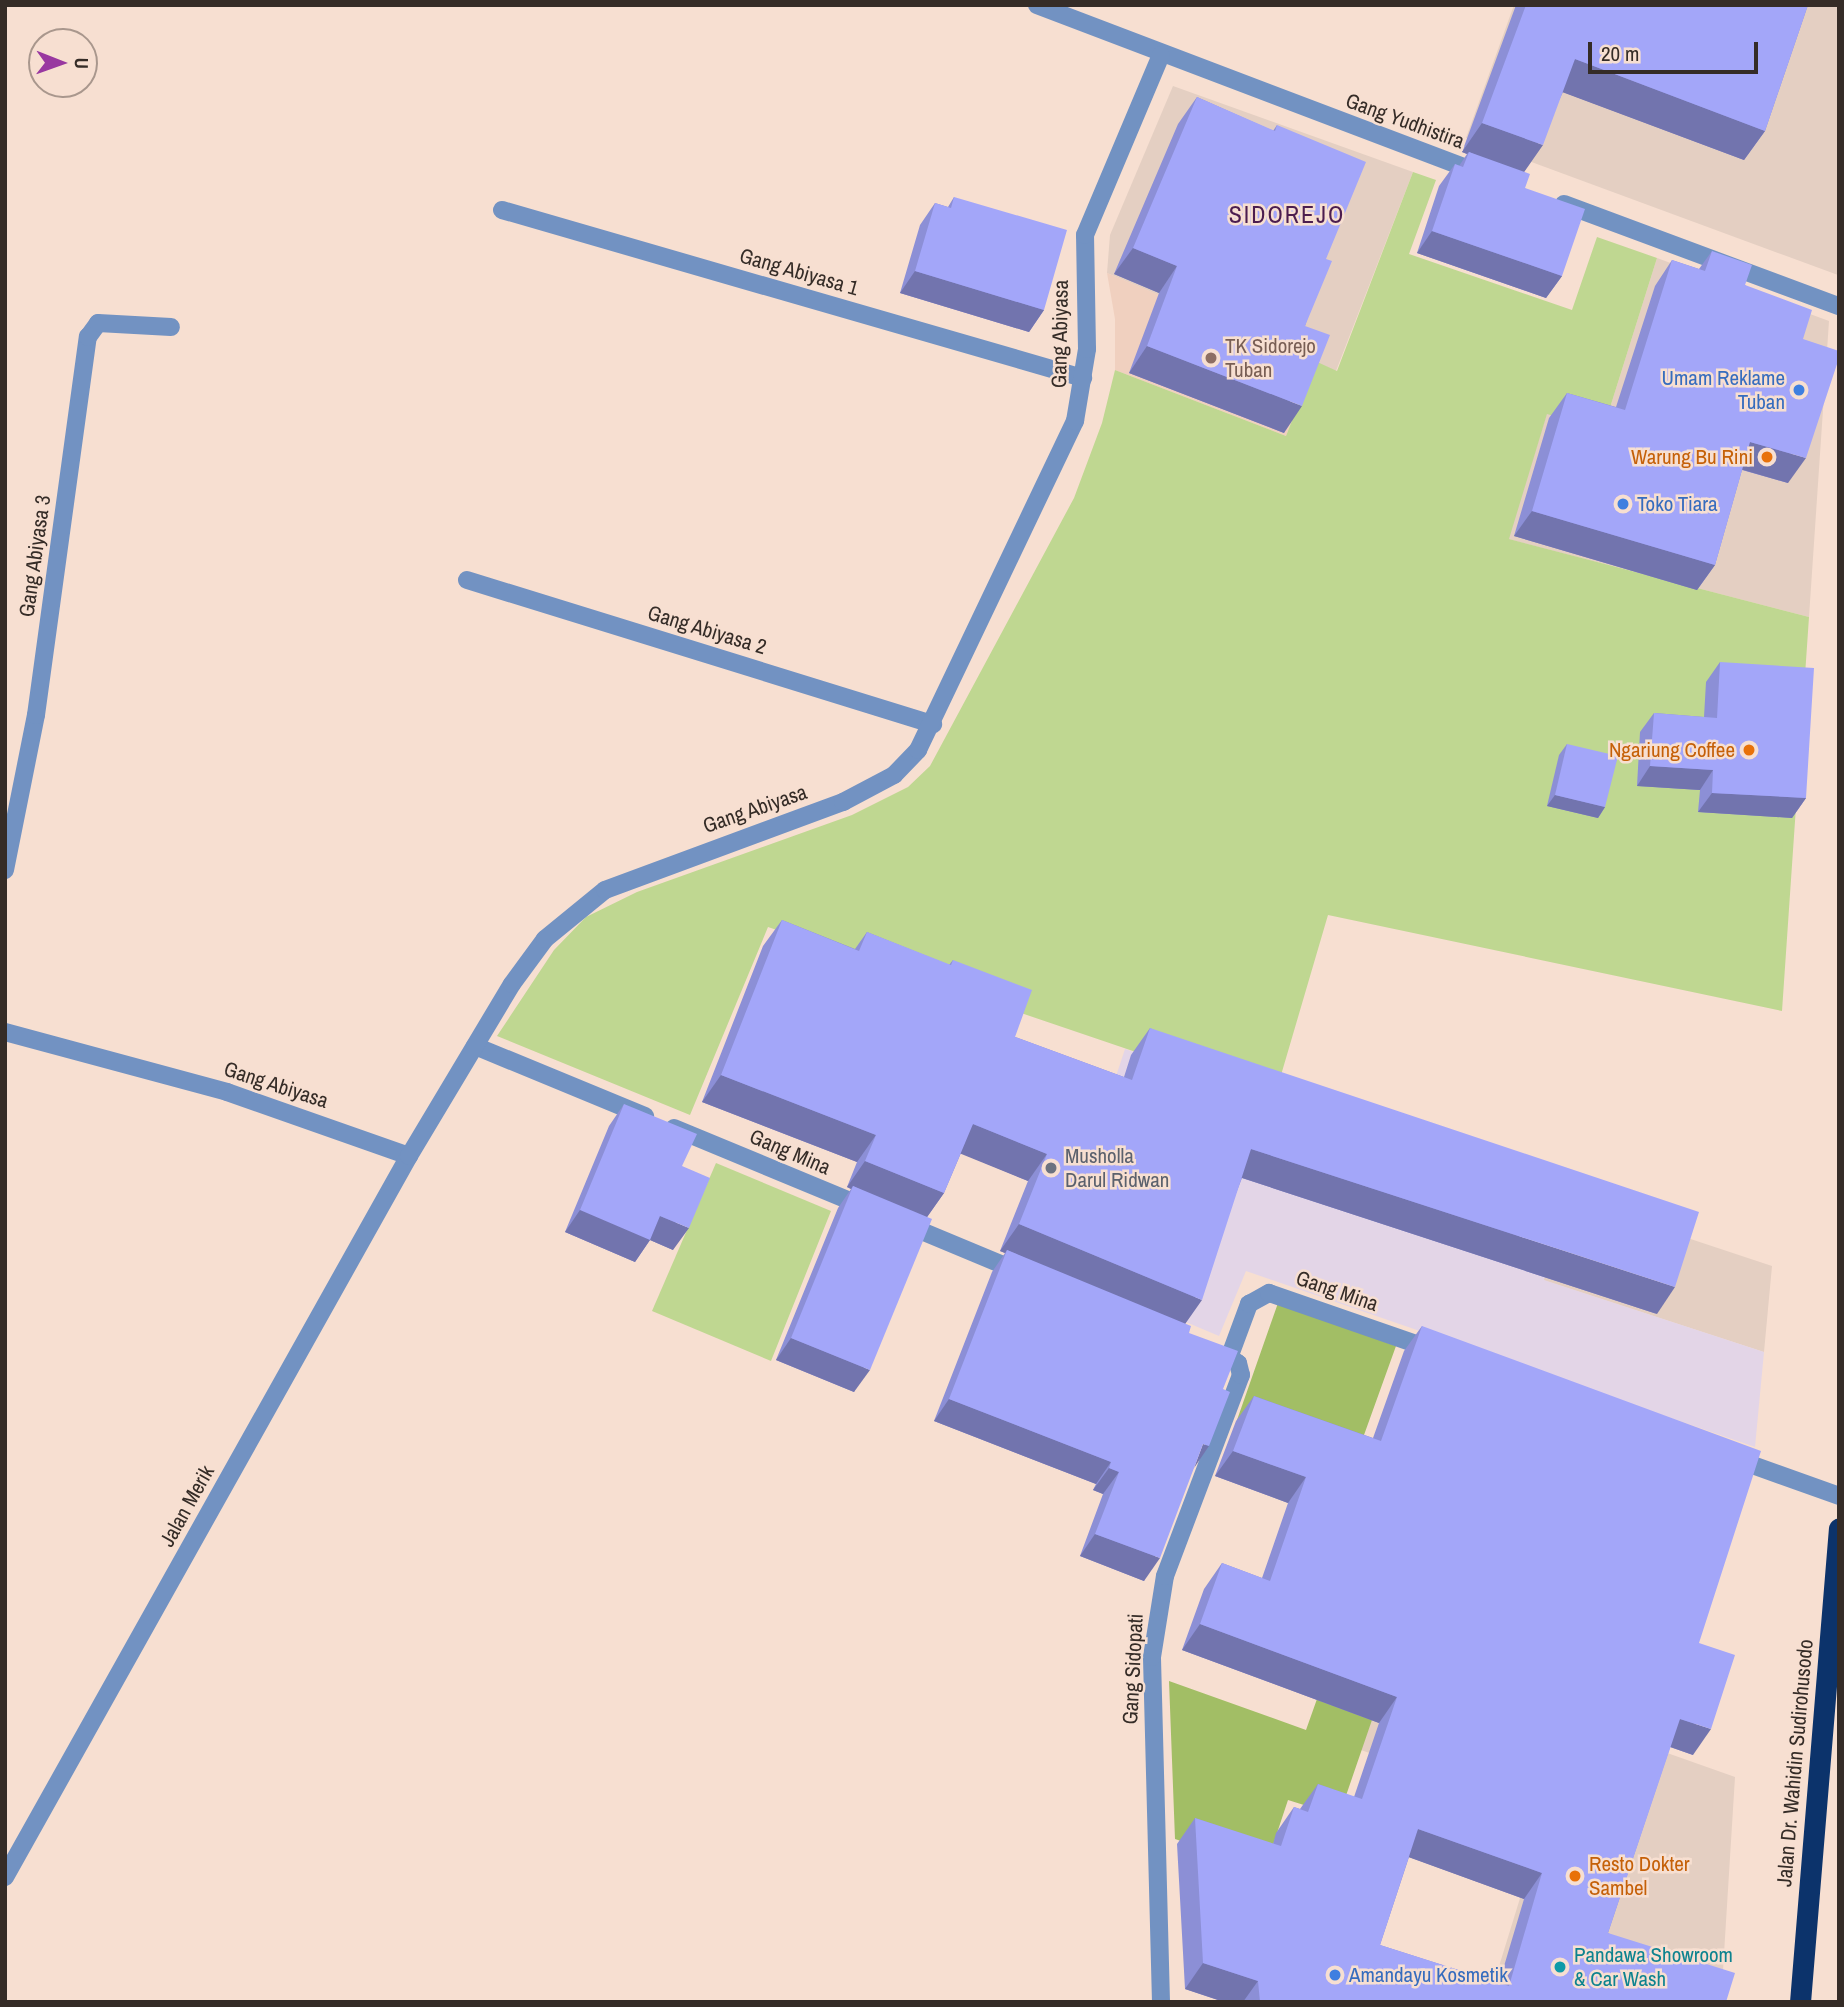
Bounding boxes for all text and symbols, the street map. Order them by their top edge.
north arrow [28,28,98,98]
scale bar [1592,28,1762,72]
text: 20 m [1601,39,1639,68]
text: U [69,57,95,69]
street label: Gang Yudhistira [1342,88,1468,154]
district label: SIDOREJO [1230,201,1344,229]
street label: Gang Abiyasa 1 [736,243,862,301]
street label: Gang Abiyasa [1046,279,1074,389]
place label: TK Sidorejo Tuban [1225,333,1316,383]
marker: TK Sidorejo Tuban [1203,350,1219,366]
place label: Umam Reklame Tuban [1662,365,1785,415]
marker: Umam Reklame Tuban [1791,382,1807,398]
place label: Warung Bu Rini [1631,444,1753,470]
marker: Warung Bu Rini [1759,449,1775,465]
place label: Toko Tiara [1637,491,1718,517]
street label: Gang Abiyasa 3 [14,493,56,619]
marker: Toko Tiara [1615,496,1631,512]
street label: Gang Abiyasa 2 [644,600,770,660]
place label: Ngariung Coffee [1609,737,1735,763]
marker: Ngariung Coffee [1741,742,1757,758]
street label: Gang Abiyasa [699,779,811,839]
street label: Gang Abiyasa [220,1056,332,1114]
street label: Gang Mina [746,1124,834,1180]
place label: Musholla Darul Ridwan [1065,1143,1169,1193]
marker: Musholla Darul Ridwan [1043,1160,1059,1176]
street label: Gang Mina [1293,1265,1381,1317]
street label: Jalan Merik [154,1461,220,1551]
street label: Gang Sidopati [1118,1613,1148,1725]
street label: Jalan Dr. Wahidin Sudirohusodo [1772,1638,1818,1888]
place label: Resto Dokter Sambel [1589,1851,1689,1901]
marker: Resto Dokter Sambel [1567,1868,1583,1884]
place label: Pandawa Showroom & Car Wash [1574,1942,1733,1992]
marker: Pandawa Showroom & Car Wash [1552,1959,1568,1975]
place label: Amandayu Kosmetik [1349,1962,1508,1988]
marker: Amandayu Kosmetik [1327,1967,1343,1983]

